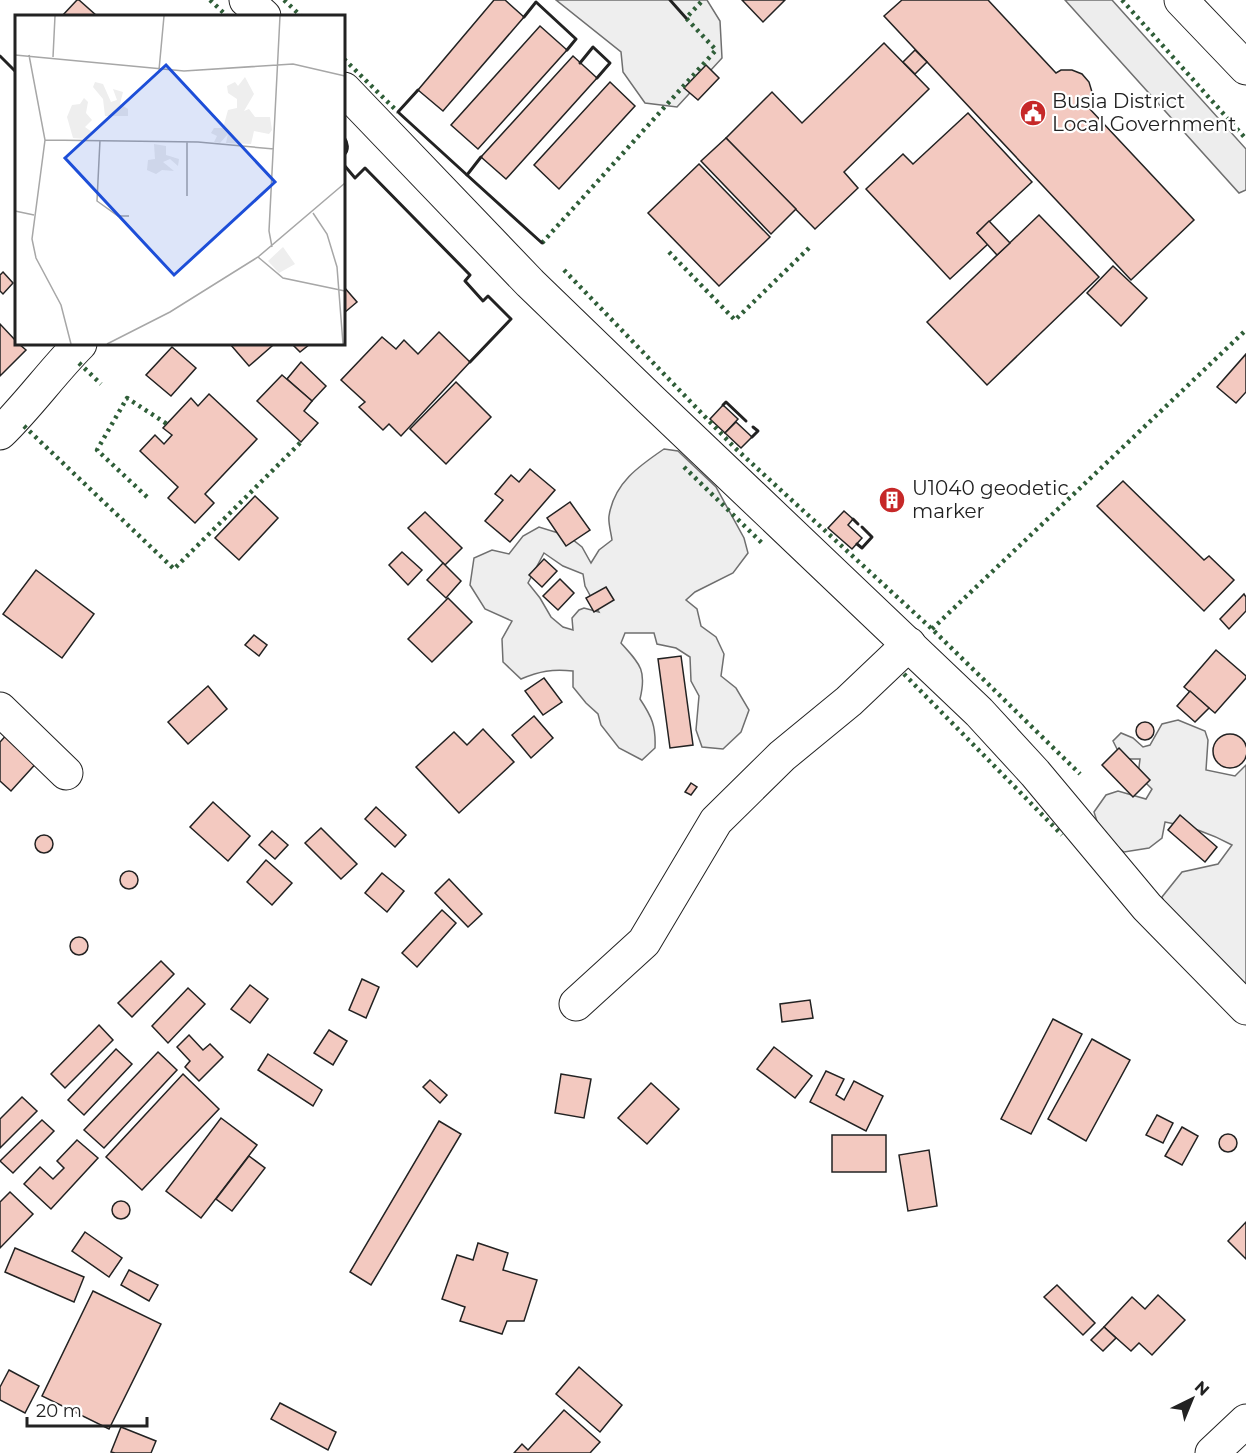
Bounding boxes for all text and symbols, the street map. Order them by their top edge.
inset map [15,15,345,345]
place label: Busia District Local Government [1052,89,1237,136]
public building icon: Busia District Local Government [1018,98,1048,128]
place label: U1040 geodetic marker [912,476,1069,523]
building icon: U1040 geodetic marker [877,485,907,515]
north arrow [1162,1369,1222,1429]
text: N [1191,1377,1213,1400]
scale bar [27,1390,147,1428]
text: 20 m [36,1400,82,1422]

